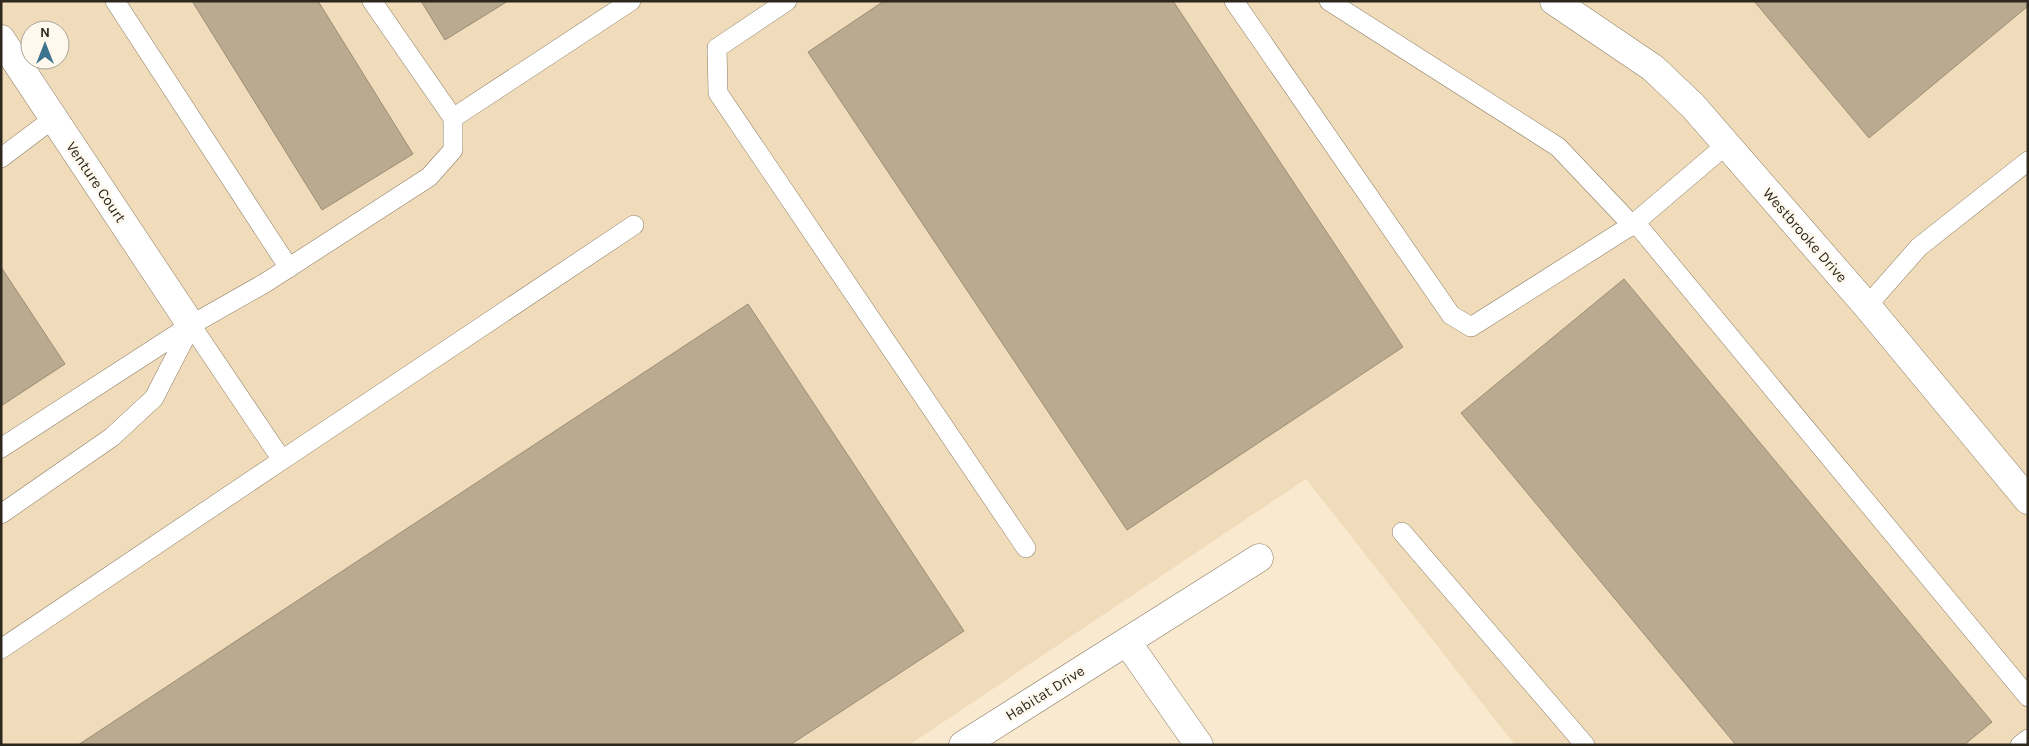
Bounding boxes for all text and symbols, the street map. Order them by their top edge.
north arrow [20,20,70,70]
text: N [40,24,50,41]
street label: Venture Court [62,138,130,226]
street label: Westbrooke Drive [1759,184,1851,286]
street label: Habitat Drive [1002,662,1088,724]

